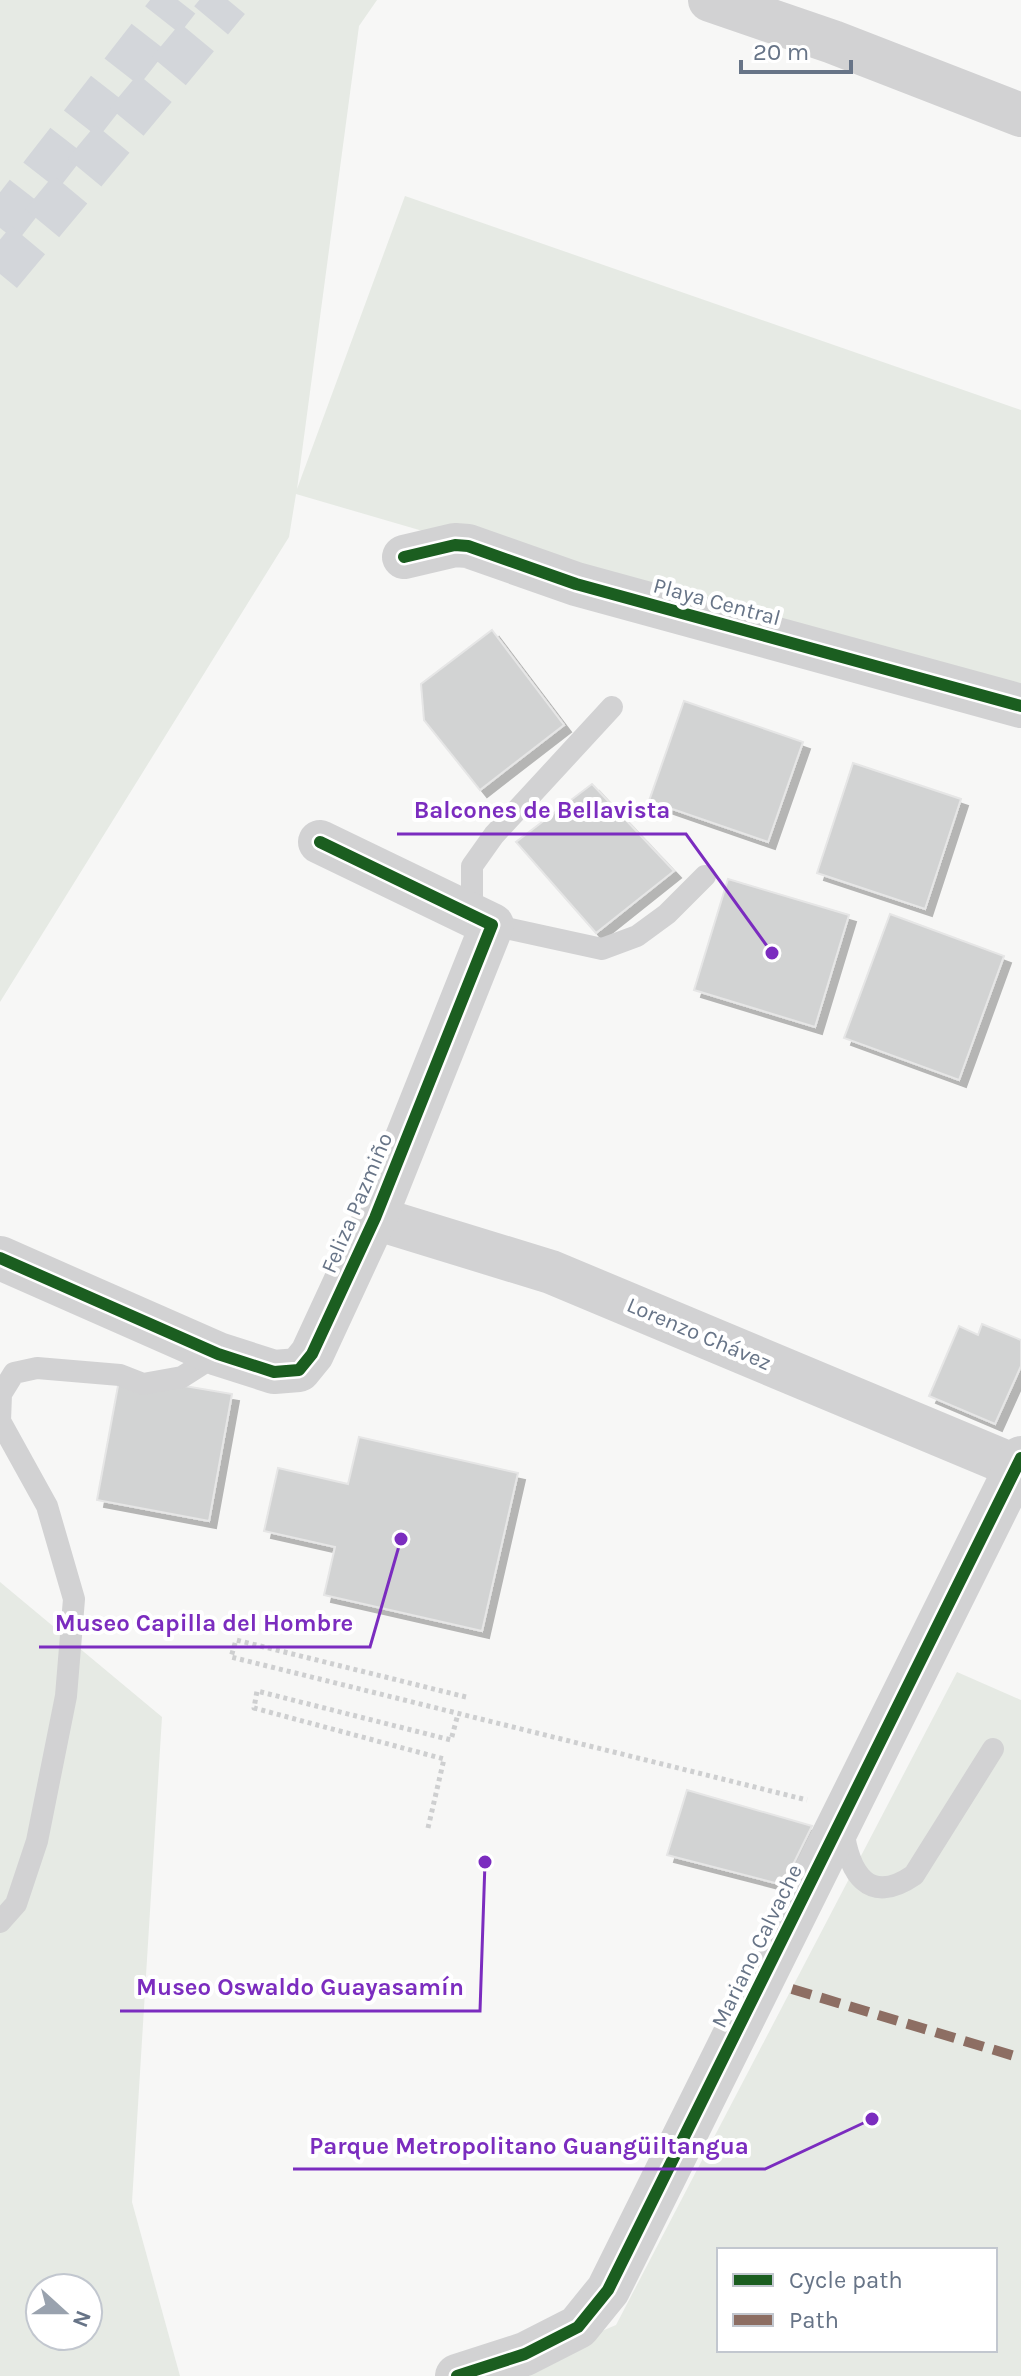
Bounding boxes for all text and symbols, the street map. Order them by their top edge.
scale bar [741,24,851,74]
text: 20 m [753,38,809,66]
street label: Playa Central [651,573,783,631]
callout: Balcones de Bellavista [397,786,686,834]
text: Balcones de Bellavista [414,796,670,824]
street label: Feliza Pazmiño [316,1129,398,1277]
street label: Lorenzo Chávez [623,1292,775,1376]
callout: Museo Capilla del Hombre [39,1599,370,1647]
text: Museo Capilla del Hombre [55,1609,353,1637]
street label: Mariano Calvache [706,1860,808,2032]
callout: Museo Oswaldo Guayasamín [120,1963,480,2011]
text: Museo Oswaldo Guayasamín [136,1973,464,2001]
callout: Parque Metropolitano Guangüiltangua [293,2121,765,2169]
text: Parque Metropolitano Guangüiltangua [309,2132,749,2160]
legend [717,2248,997,2352]
text: Cycle path [789,2266,903,2294]
north arrow [24,2272,104,2352]
text: Path [789,2306,839,2334]
text: N [67,2307,97,2331]

